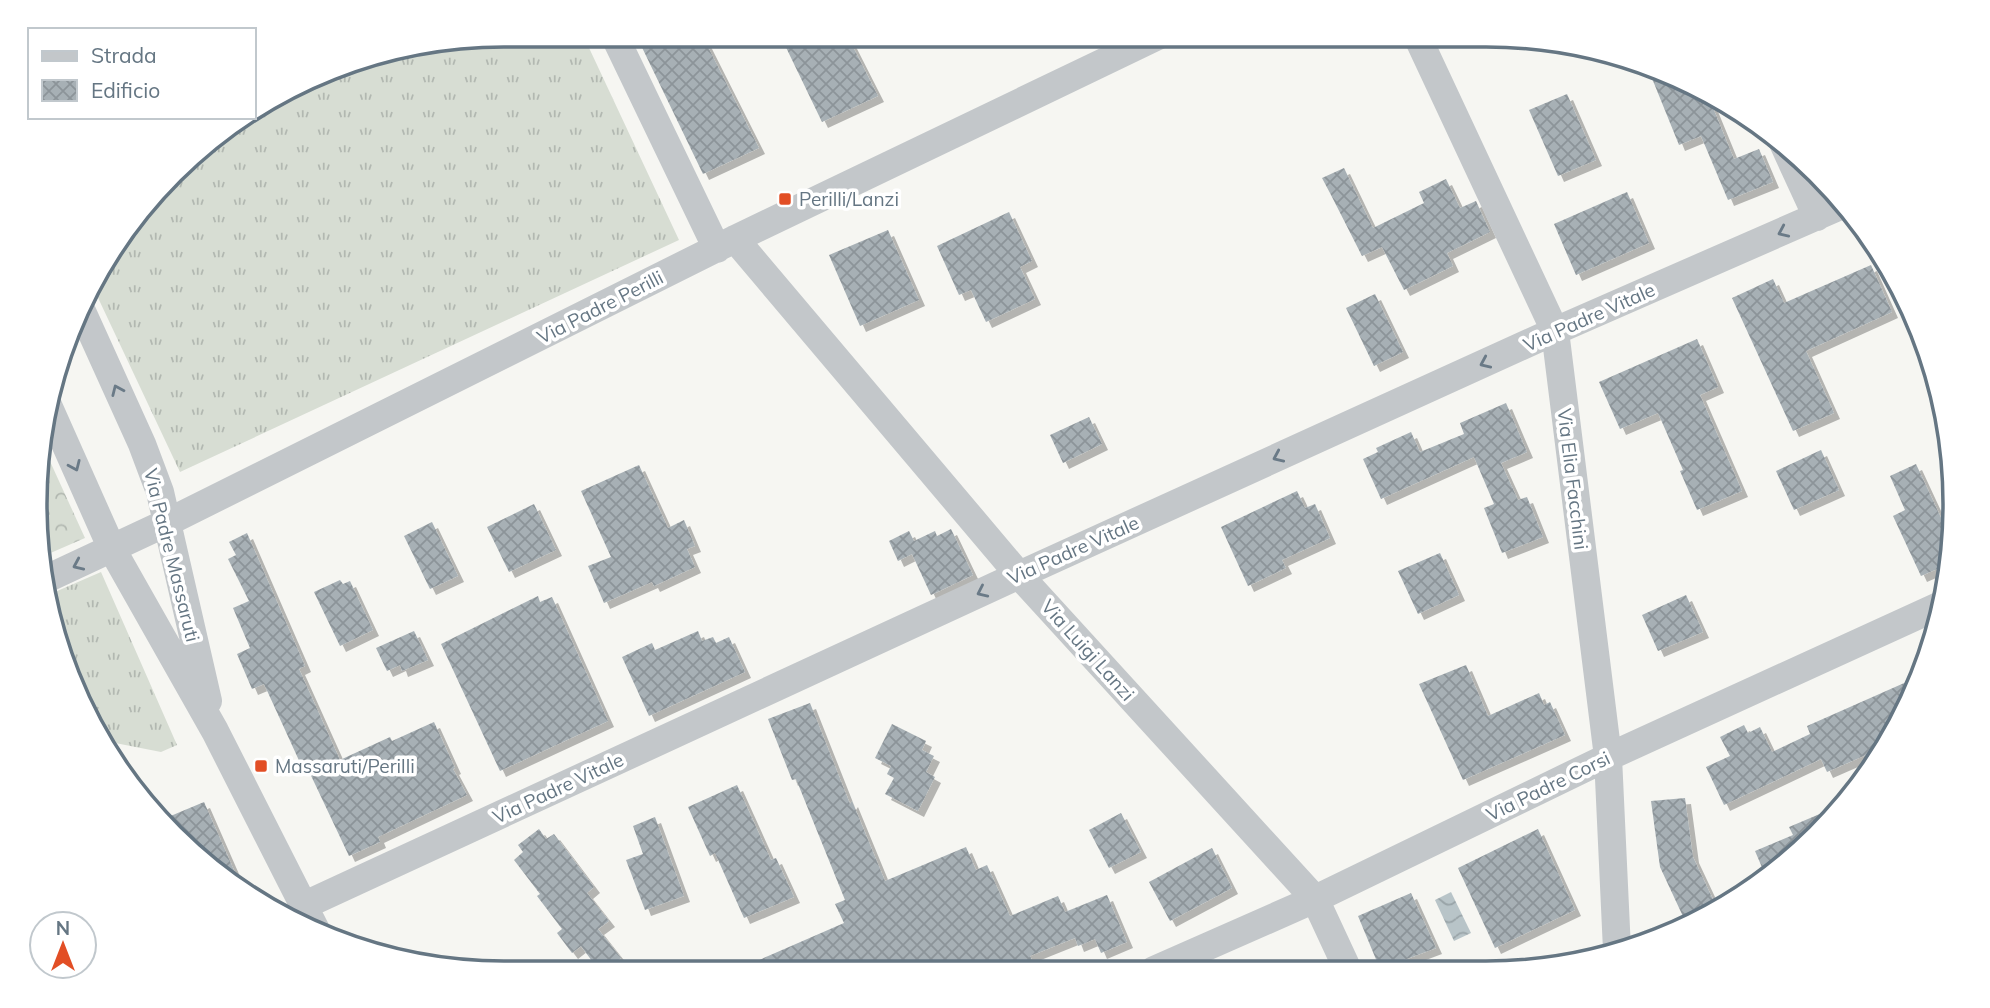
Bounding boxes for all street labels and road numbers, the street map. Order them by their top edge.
street label: Via Padre Perilli [533,265,667,349]
street label: Via Padre Vitale [1519,277,1659,357]
street label: Via Elia Facchini [1552,407,1594,551]
street label: Via Padre Massaruti [139,466,205,644]
street label: Via Padre Vitale [1003,510,1143,590]
street label: Via Luigi Lanzi [1036,594,1140,706]
street label: Via Padre Corsi [1482,746,1614,826]
street label: Via Padre Vitale [489,747,627,829]

